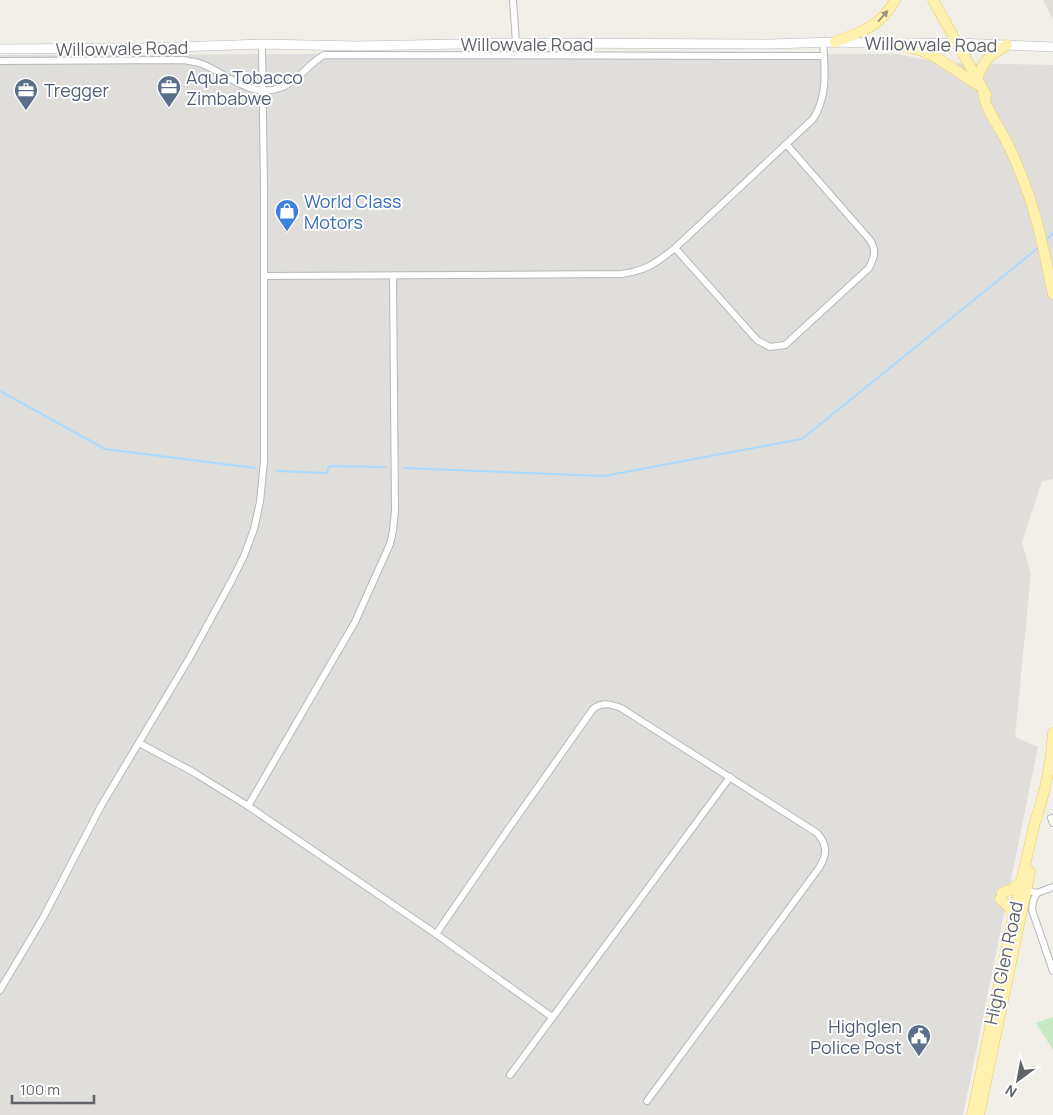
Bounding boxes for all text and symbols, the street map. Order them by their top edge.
one-way arrow [877,11,889,23]
street label: Willowvale Road [864,31,998,57]
street label: Willowvale Road [461,32,593,56]
street label: Willowvale Road [55,35,189,61]
place label: Aqua Tobacco Zimbabwe [186,65,303,110]
office icon: Aqua Tobacco Zimbabwe [156,74,182,108]
office icon: Tregger [13,77,39,111]
place label: Tregger [44,78,110,102]
place label: World Class Motors [304,189,401,234]
shop icon: World Class Motors [274,198,300,232]
street label: High Glen Road [978,899,1028,1027]
place label: Highglen Police Post [810,1014,902,1059]
public building icon: Highglen Police Post [906,1023,932,1057]
north arrow [993,1055,1043,1105]
scale bar [12,1072,95,1104]
text: 100 m [20,1079,60,1100]
text: N [1002,1081,1020,1102]

